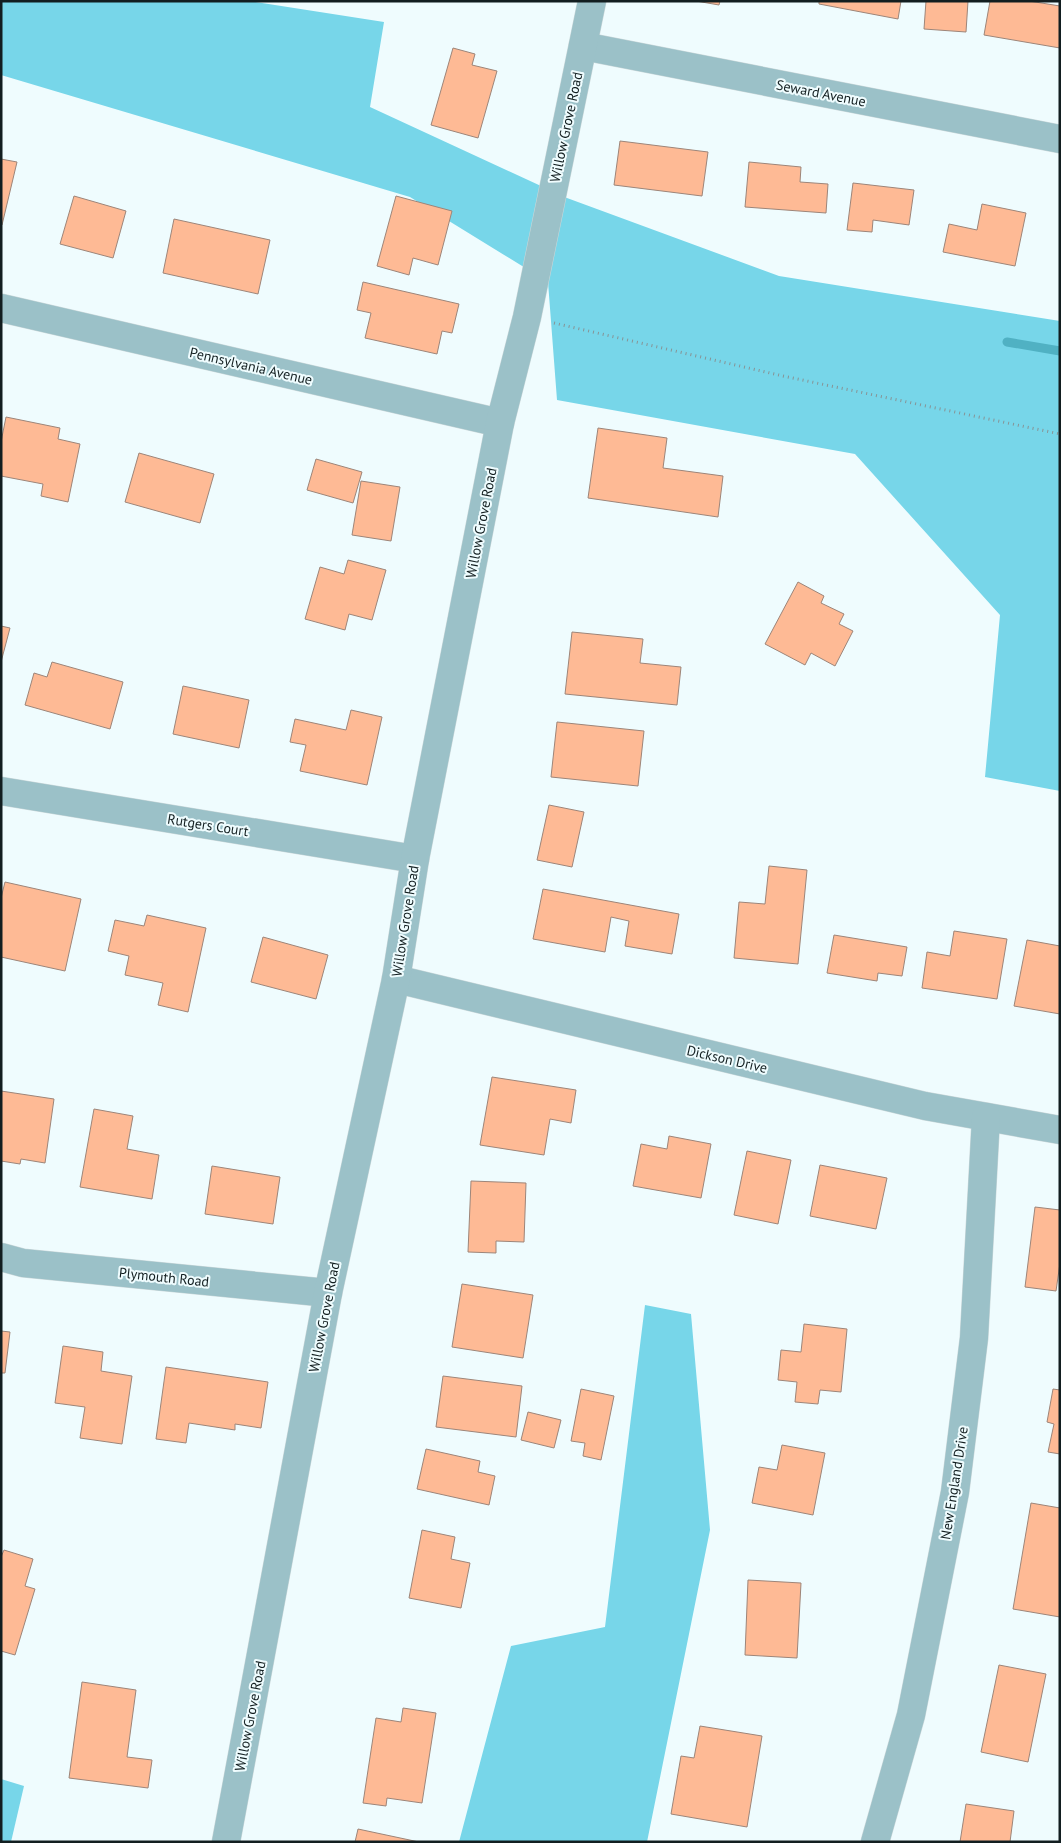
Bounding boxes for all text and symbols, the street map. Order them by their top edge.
street label: Willow Grove Road [546,70,586,184]
street label: Seward Avenue [775,75,867,111]
street label: Pennsylvania Avenue [188,343,314,389]
street label: Willow Grove Road [461,466,501,580]
street label: Rutgers Court [166,810,250,840]
street label: Willow Grove Road [387,864,423,978]
street label: Dickson Drive [685,1041,769,1077]
street label: Willow Grove Road [304,1260,344,1374]
street label: Plymouth Road [118,1263,210,1291]
street label: New England Drive [936,1425,972,1541]
street label: Willow Grove Road [230,1659,270,1773]

